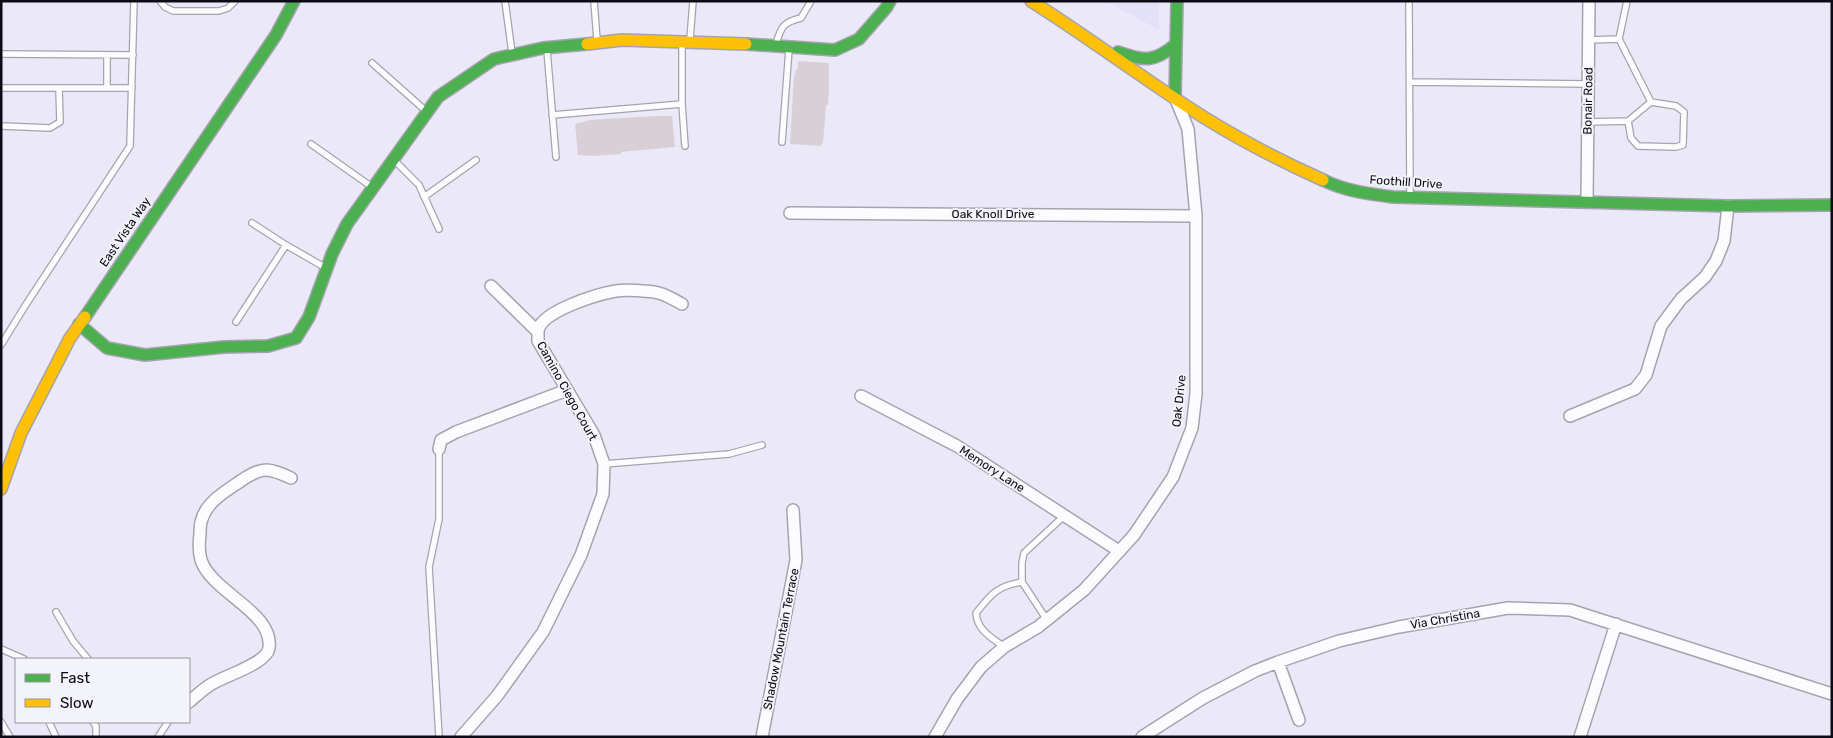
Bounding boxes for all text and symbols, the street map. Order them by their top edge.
street label: Bonair Road [1580,67,1596,135]
street label: Foothill Drive [1369,172,1443,192]
street label: East Vista Way [97,194,154,269]
street label: Oak Knoll Drive [952,207,1035,221]
street label: Camino Ciego Court [534,339,600,443]
street label: Oak Drive [1169,374,1189,428]
street label: Memory Lane [957,443,1027,495]
street label: Shadow Mountain Terrace [760,567,802,711]
street label: Via Christina [1409,606,1481,632]
legend [15,658,190,723]
text: Fast [60,669,90,687]
text: Slow [60,694,93,712]

